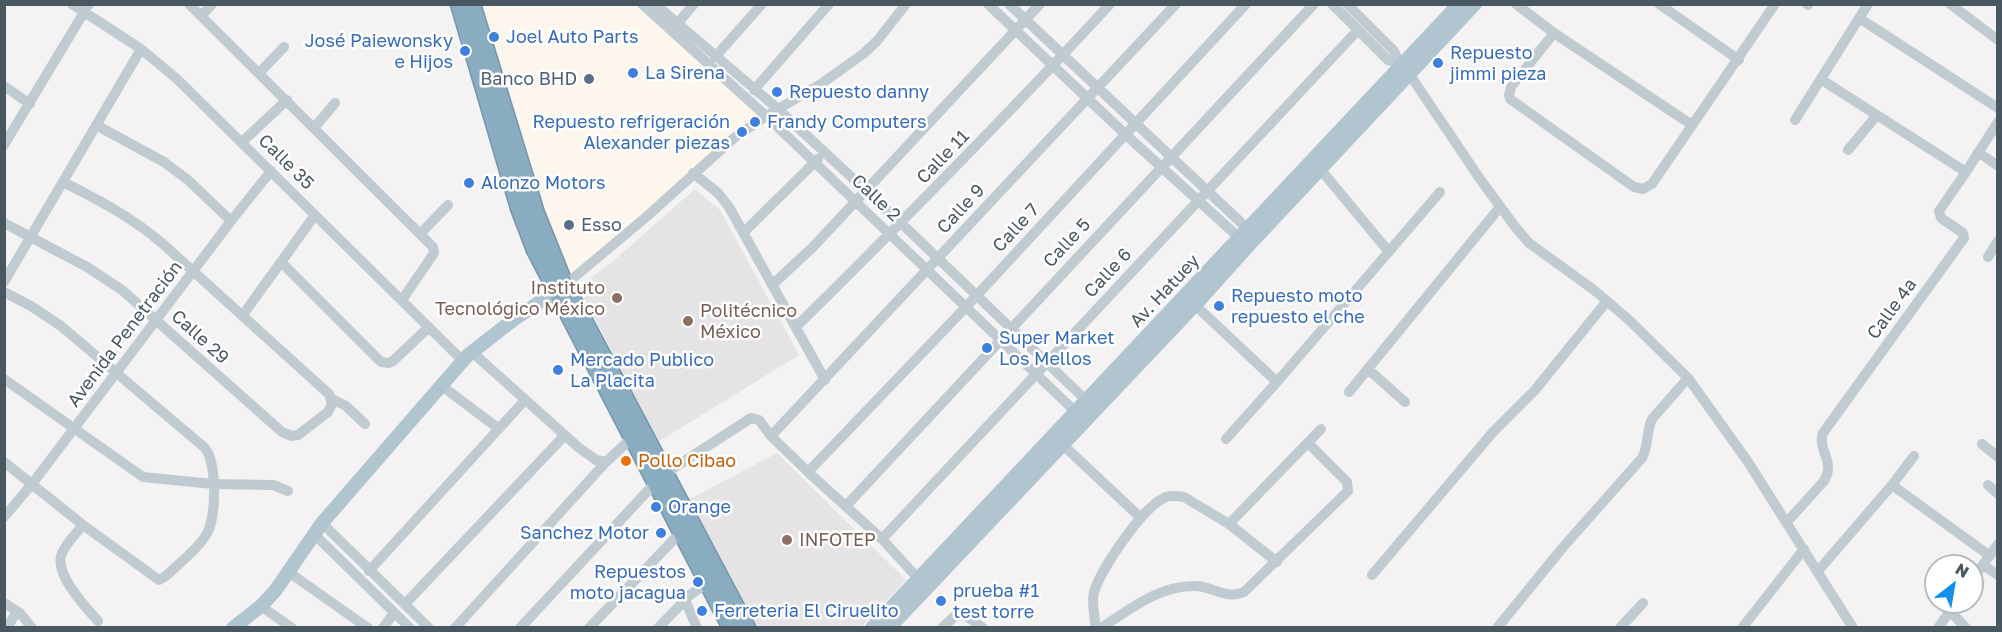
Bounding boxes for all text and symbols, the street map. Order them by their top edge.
place label: Joel Auto Parts [506,26,638,48]
place label: José Paiewonsky e Hijos [305,30,453,72]
marker: Joel Auto Parts [487,30,501,44]
place label: Repuesto jimmi pieza [1450,42,1547,84]
marker: José Paiewonsky e Hijos [458,44,472,58]
marker: Repuesto jimmi pieza [1431,56,1445,70]
place label: La Sirena [645,62,725,84]
marker: La Sirena [626,66,640,80]
place label: Banco BHD [480,68,577,90]
marker: Banco BHD [582,72,596,86]
place label: Repuesto danny [789,81,929,103]
marker: Repuesto danny [770,85,784,99]
place label: Repuesto refrigeración Alexander piezas [533,111,730,154]
place label: Frandy Computers [767,111,927,133]
marker: Frandy Computers [748,115,762,129]
marker: Repuesto refrigeración Alexander piezas [735,125,749,139]
street label: Calle 11 [912,126,974,188]
street label: Calle 35 [254,130,318,194]
street label: Calle 2 [847,170,905,226]
place label: Alonzo Motors [481,172,605,194]
marker: Alonzo Motors [462,176,476,190]
street label: Calle 9 [933,180,989,238]
street label: Calle 7 [988,199,1044,257]
place label: Esso [581,214,622,236]
street label: Calle 5 [1039,214,1095,272]
marker: Esso [562,218,576,232]
street label: Calle 6 [1080,244,1136,302]
street label: Av. Hatuey [1126,250,1204,332]
street label: Avenida Penetración [63,257,187,411]
street label: Calle 4a [1863,274,1921,344]
place label: Instituto Tecnológico México [435,277,605,320]
place label: Repuesto moto repuesto el che [1231,285,1365,328]
marker: Instituto Tecnológico México [610,291,624,305]
marker: Repuesto moto repuesto el che [1212,299,1226,313]
place label: Politécnico México [700,300,797,342]
street label: Calle 29 [167,306,233,368]
marker: Politécnico México [681,314,695,328]
place label: Super Market Los Mellos [999,327,1115,370]
marker: Super Market Los Mellos [980,341,994,355]
place label: Mercado Publico La Placita [570,349,714,392]
marker: Mercado Publico La Placita [551,363,565,377]
place label: Pollo Cibao [638,450,736,472]
marker: Pollo Cibao [619,454,633,468]
place label: Orange [668,496,731,518]
marker: Orange [649,500,663,514]
place label: Sanchez Motor [520,522,649,544]
marker: Sanchez Motor [654,526,668,540]
place label: INFOTEP [799,529,876,551]
marker: INFOTEP [780,533,794,547]
north arrow [1924,554,1984,614]
text: N [1952,559,1973,582]
place label: Repuestos moto jacagua [570,561,686,604]
marker: Repuestos moto jacagua [691,575,705,589]
place label: prueba #1 test torre [953,580,1039,622]
marker: prueba #1 test torre [934,594,948,608]
place label: Ferreteria El Ciruelito [714,600,899,622]
marker: Ferreteria El Ciruelito [695,604,709,618]

